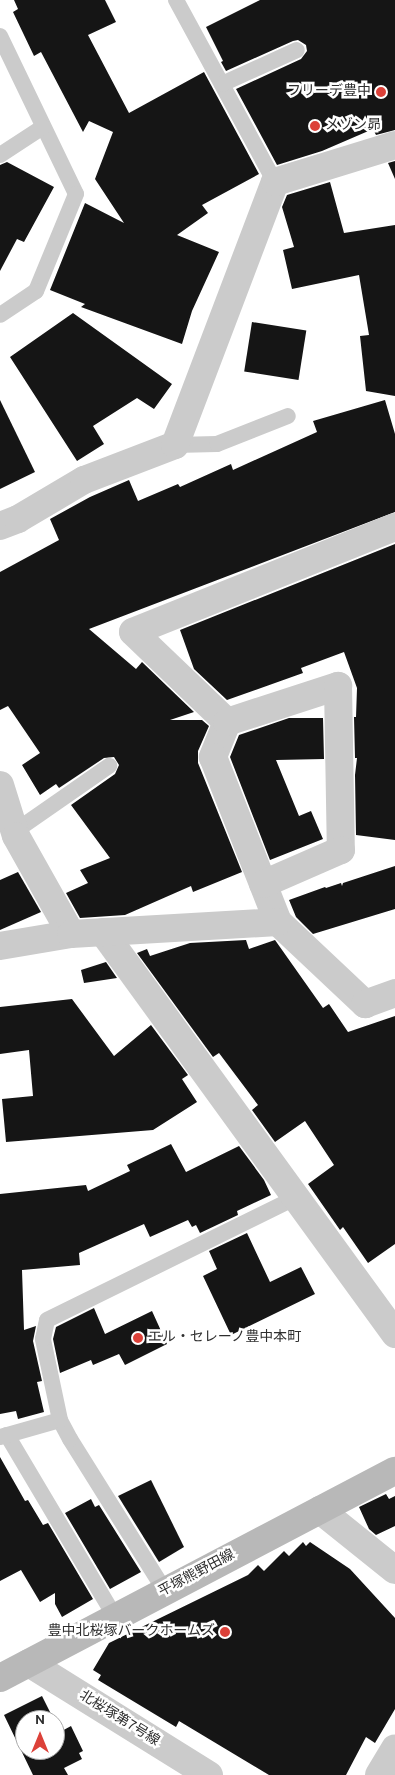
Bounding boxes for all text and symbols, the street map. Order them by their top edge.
place label: フリーデ豊中 [287,84,371,100]
marker: フリーデ豊中 [375,86,387,98]
place label: メゾン昴 [325,118,381,134]
marker: メゾン昴 [309,120,321,132]
place label: エル・セレーノ豊中本町 [148,1330,302,1346]
marker: エル・セレーノ豊中本町 [132,1332,144,1344]
street label: 平塚熊野田線 [156,1547,238,1601]
place label: 豊中北桜塚バークホームズ [47,1624,215,1640]
marker: 豊中北桜塚バークホームズ [219,1626,231,1638]
street label: 北桜塚第7号線 [76,1688,162,1750]
north arrow [15,1710,65,1760]
text: N [35,1712,45,1729]

